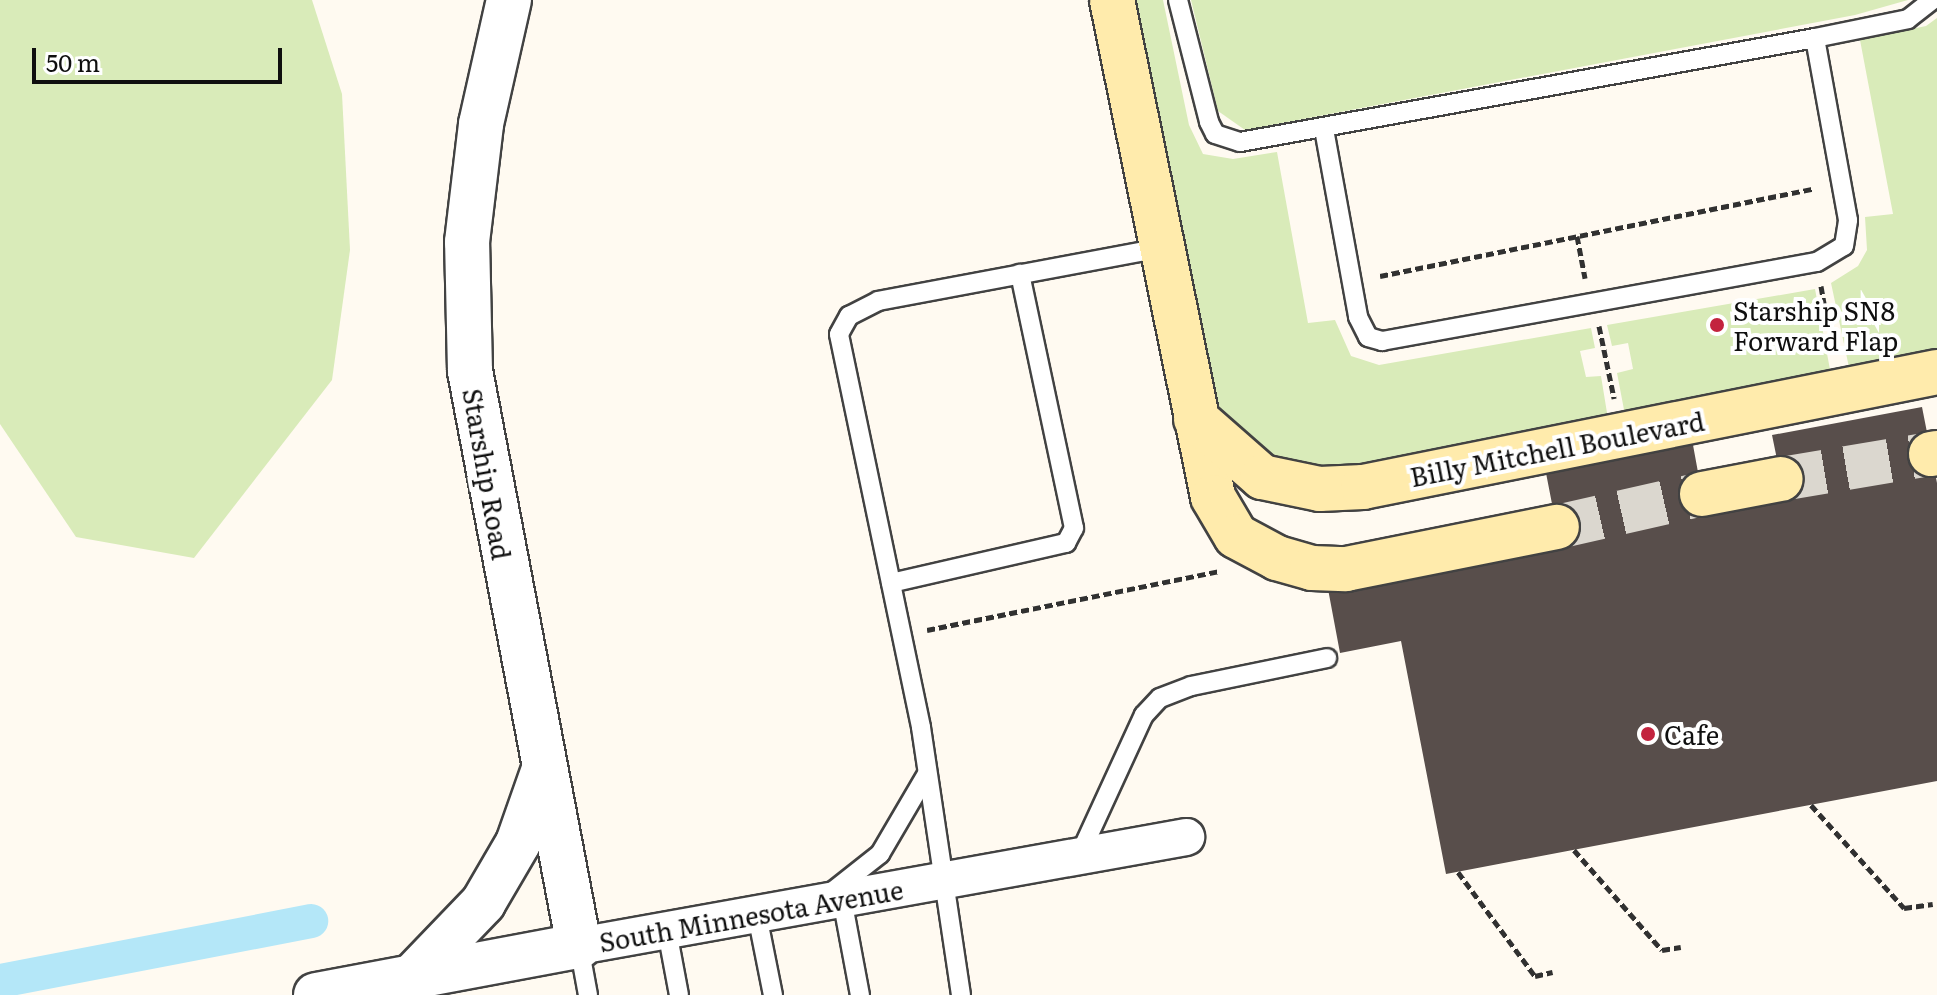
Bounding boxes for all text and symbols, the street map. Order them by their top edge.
scale bar [36,32,286,82]
text: 50 m [46,44,100,79]
place label: Starship SN8 Forward Flap [1733,294,1898,356]
marker: Starship SN8 Forward Flap [1708,316,1726,334]
street label: Starship Road [458,386,518,562]
street label: Billy Mitchell Boulevard [1407,404,1707,492]
place label: Cafe [1664,718,1719,750]
marker: Cafe [1639,725,1657,743]
street label: South Minnesota Avenue [597,873,905,957]

